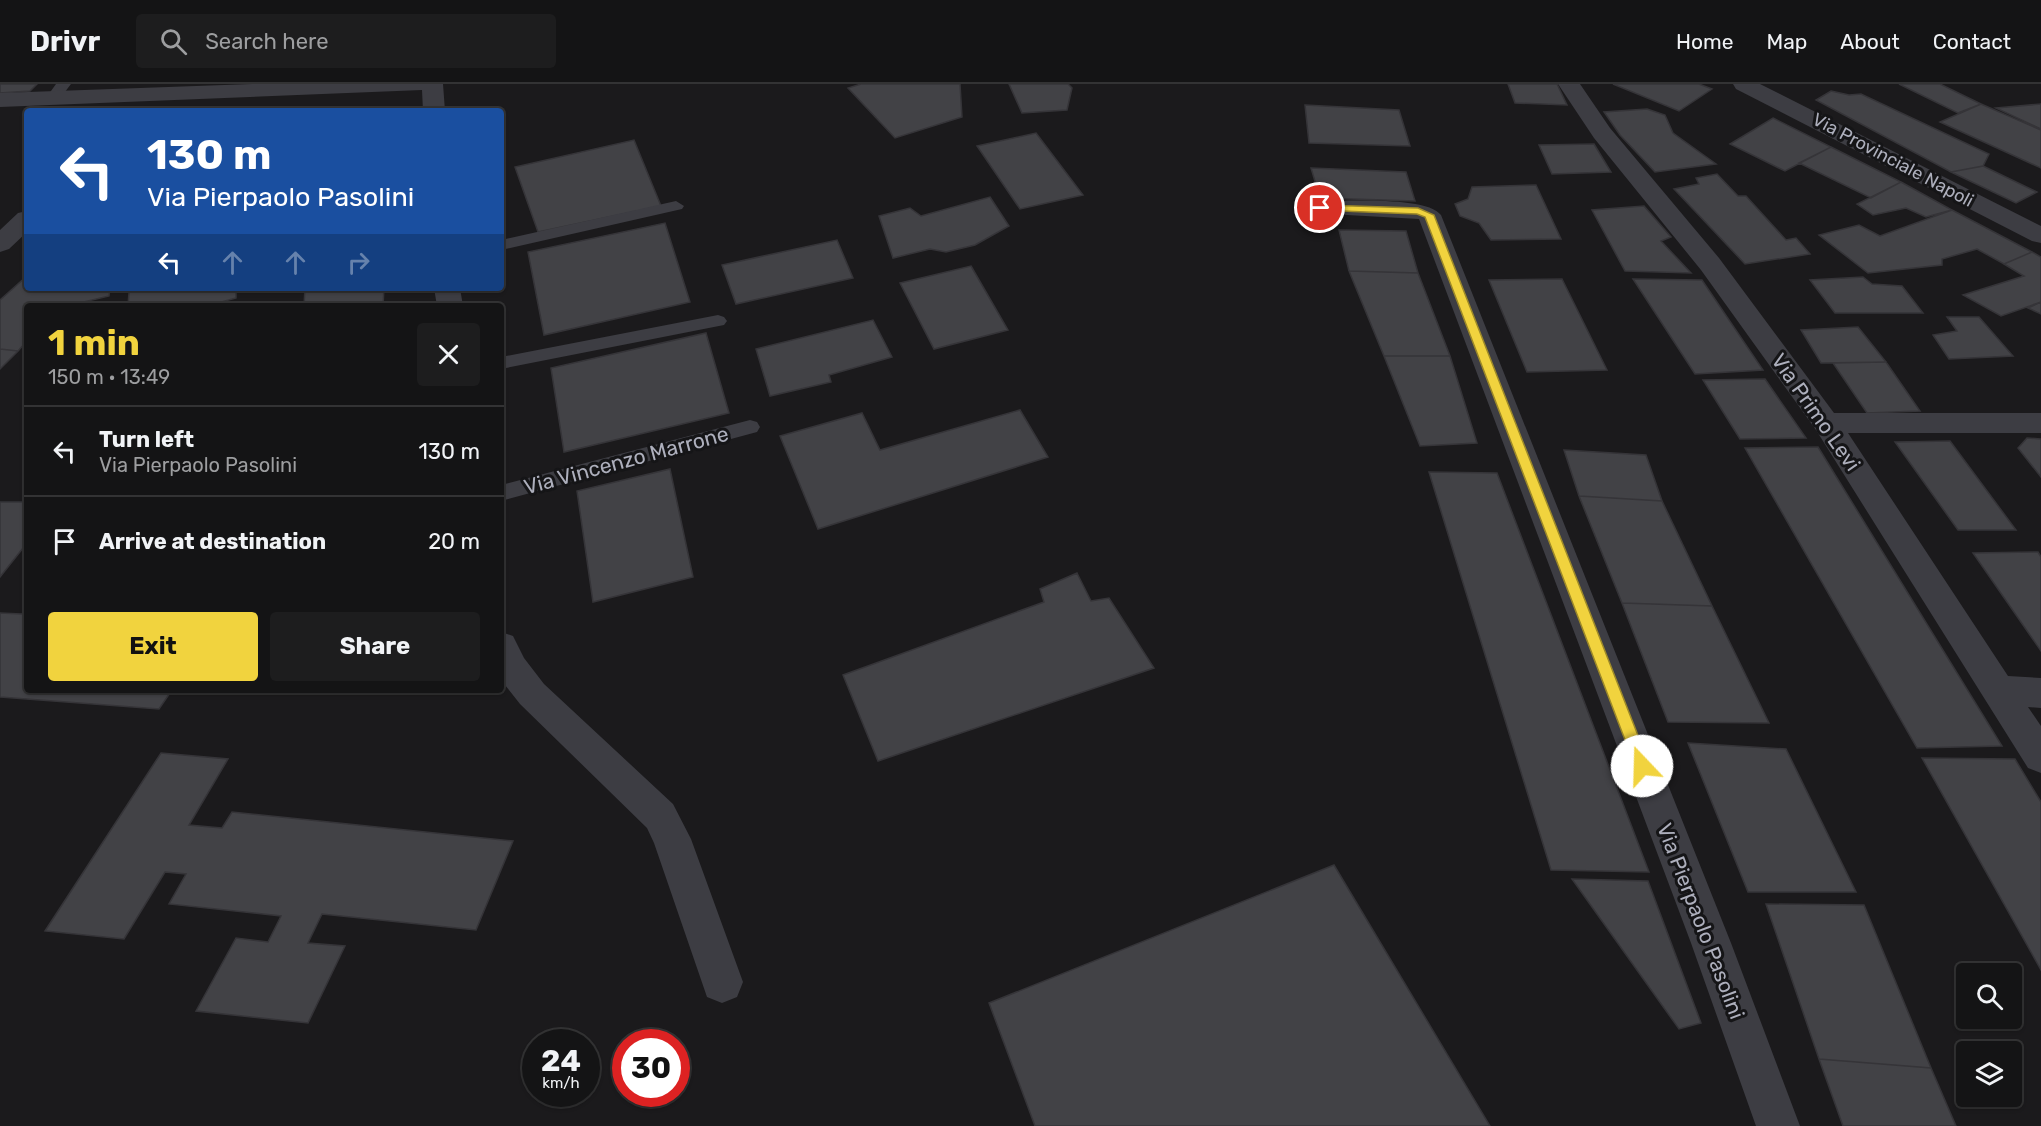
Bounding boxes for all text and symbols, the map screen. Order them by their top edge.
search box [136,14,556,68]
text: Drivr [30,25,100,58]
icon: search [157,25,190,58]
text: Search here [205,28,329,55]
text: Home [1676,29,1733,54]
text: Map [1766,29,1807,54]
text: About [1840,29,1900,54]
text: Contact [1933,29,2011,54]
street label: Via Provinciale Napoli [1809,108,1977,212]
text: 130 m [147,130,272,180]
icon: left [48,132,126,210]
text: Via Pierpaolo Pasolini [147,181,414,213]
pin [1294,182,1345,233]
icon: arrive [1303,191,1336,224]
icon: left [153,246,186,279]
icon: ahead [216,246,249,279]
icon: ahead [279,246,312,279]
icon: right [342,246,375,279]
text: 1 min [48,321,140,364]
button: close [417,323,480,386]
street label: Via Primo Levi [1766,348,1866,476]
text: 150 m · 13:49 [48,365,170,389]
street label: Via Vincenzo Marrone [521,421,731,499]
text: Turn left [99,426,194,453]
icon: left [48,435,81,468]
text: 130 m [418,438,480,465]
text: Via Pierpaolo Pasolini [99,453,297,477]
icon: arrive [48,525,81,558]
text: Arrive at destination [99,528,326,555]
text: 20 m [428,528,480,555]
button: Exit [48,612,258,681]
button: Share [270,612,480,681]
position arrow [1610,734,1674,798]
street label: Via Pierpaolo Pasolini [1652,819,1750,1023]
map controls [1956,963,2022,1107]
button: search [1956,963,2022,1029]
speed limit sign: 30 [612,1029,690,1107]
button: layers [1956,1041,2022,1107]
text: 24 [541,1043,581,1079]
text: km/h [542,1074,580,1092]

